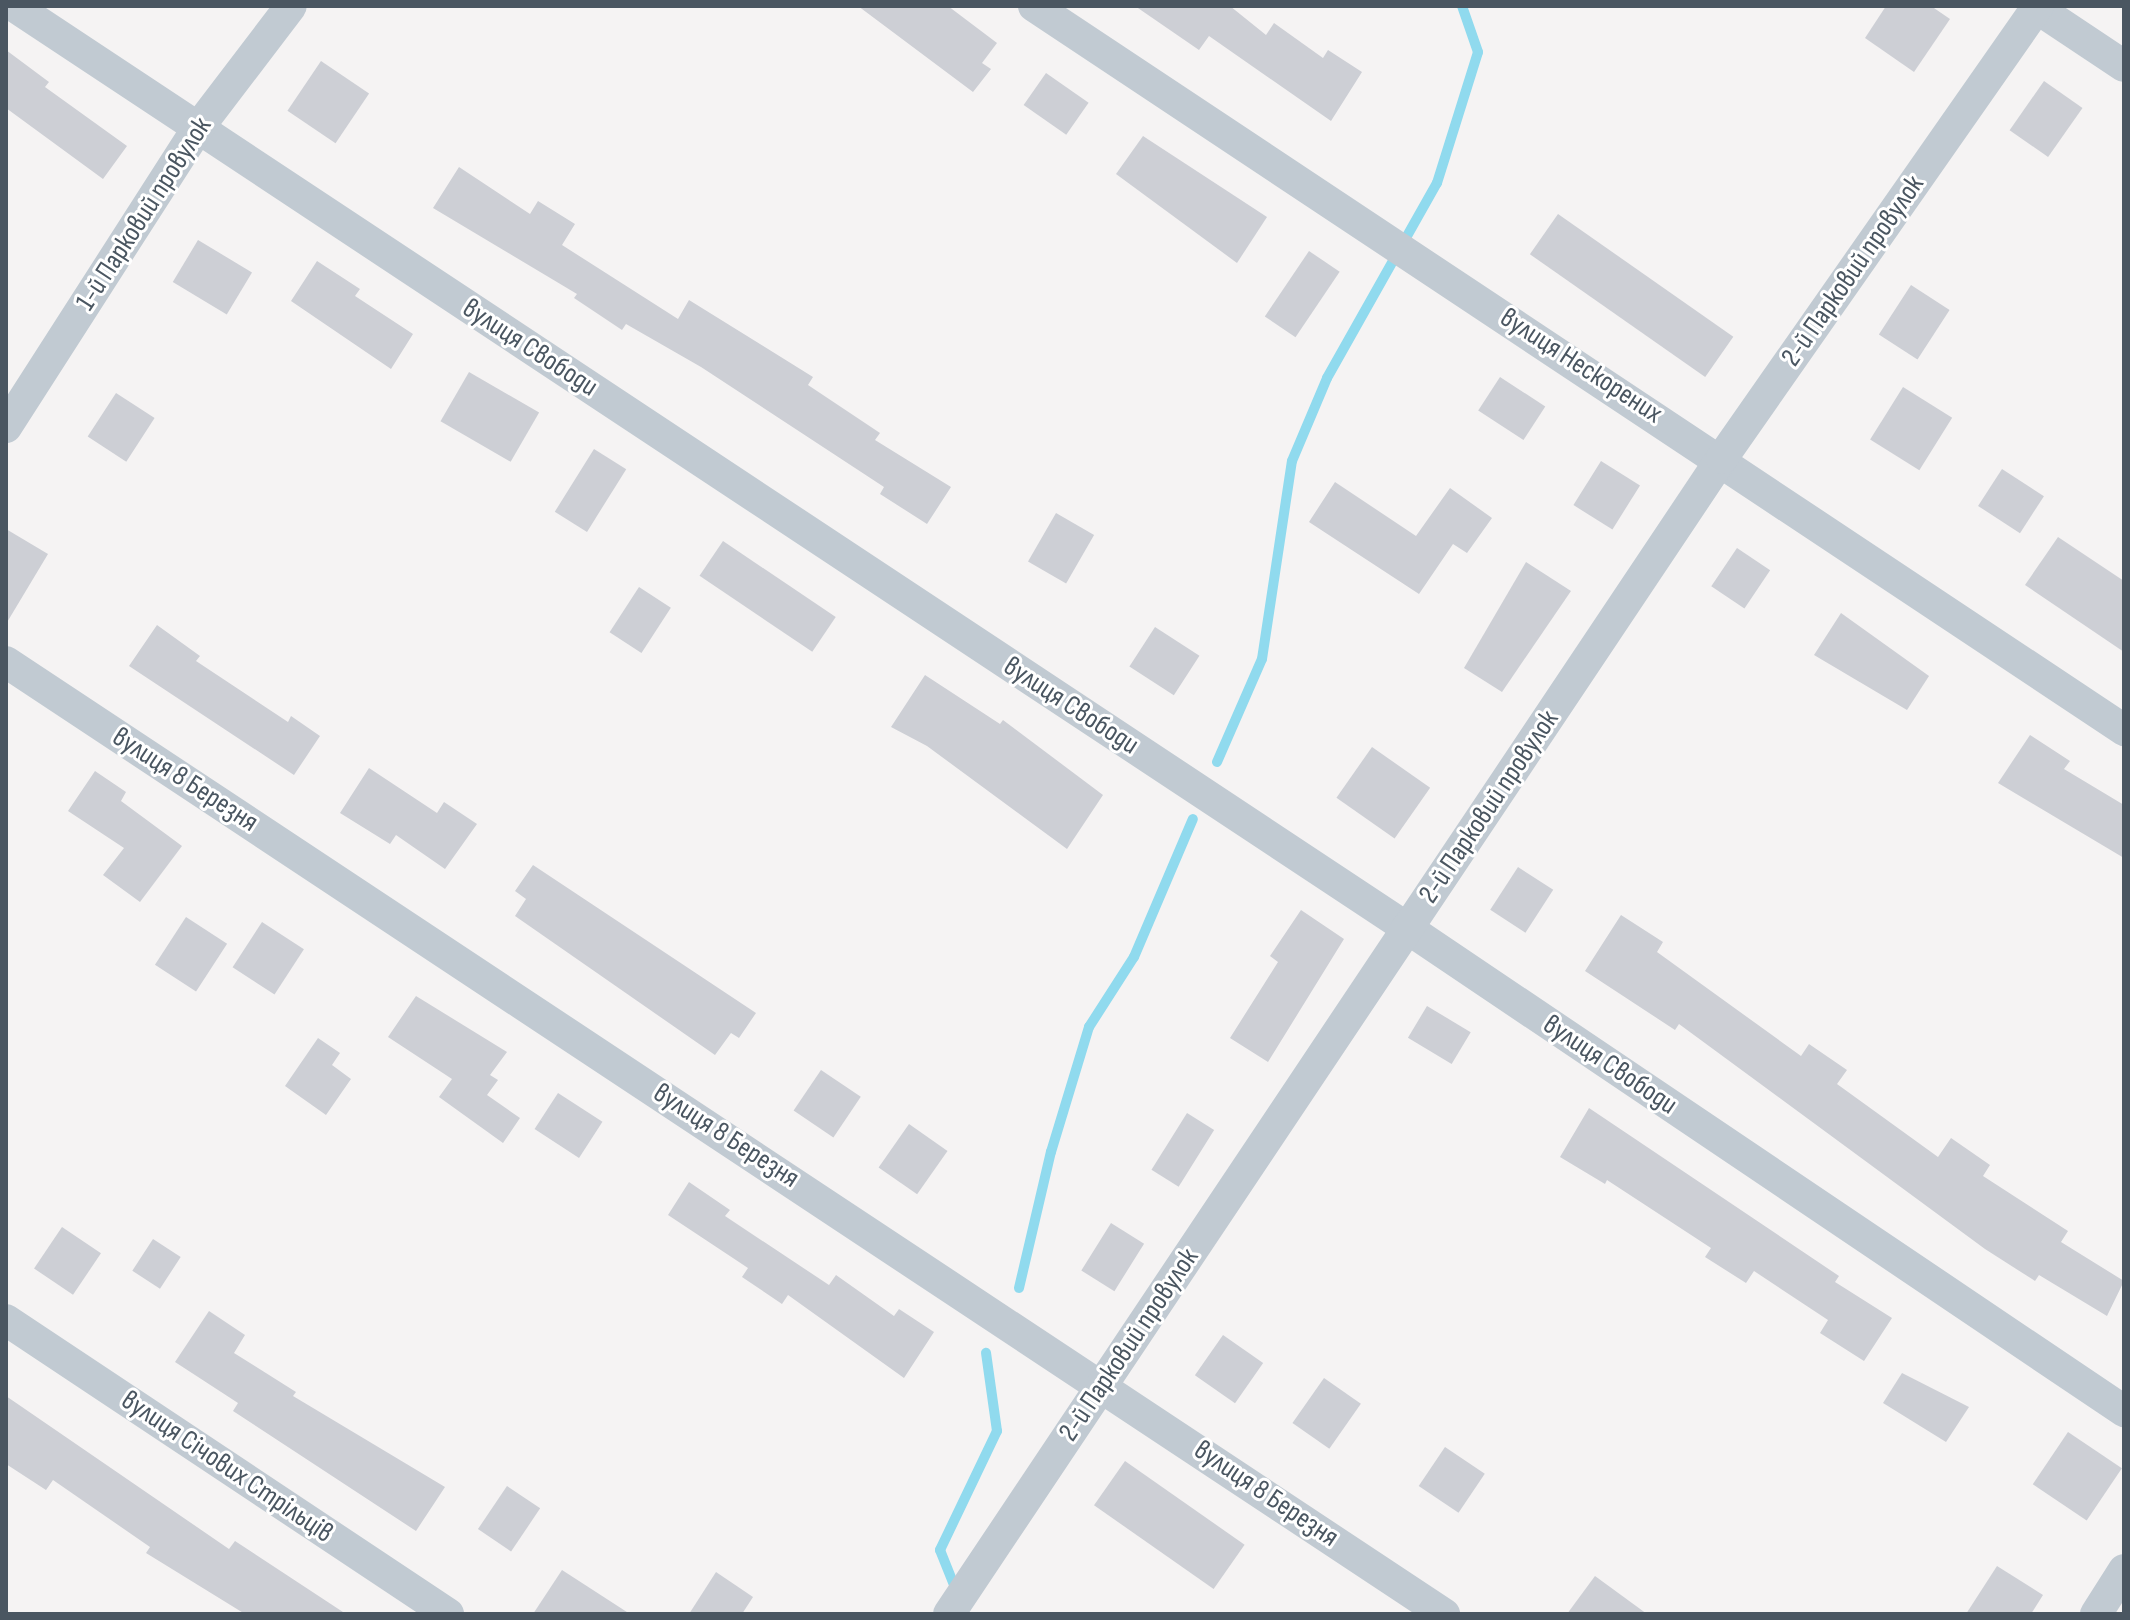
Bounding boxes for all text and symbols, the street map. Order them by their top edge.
street label: 1-й Парковий провулок [69,111,219,317]
street label: 2-й Парковий провулок [1775,169,1931,373]
street label: вулиця Свободи [456,292,604,404]
street label: вулиця Нескорених [1494,301,1668,431]
street label: вулиця Свободи [997,650,1145,762]
street label: 2-й Парковий провулок [1412,704,1566,910]
street label: вулиця 8 Березня [106,720,264,840]
street label: вулиця Свободи [1537,1008,1683,1122]
street label: вулиця 8 Березня [647,1076,805,1196]
street label: 2-й Парковий провулок [1052,1242,1206,1448]
street label: вулиця Січових Стрільців [115,1384,339,1550]
street label: вулиця 8 Березня [1187,1433,1345,1555]

